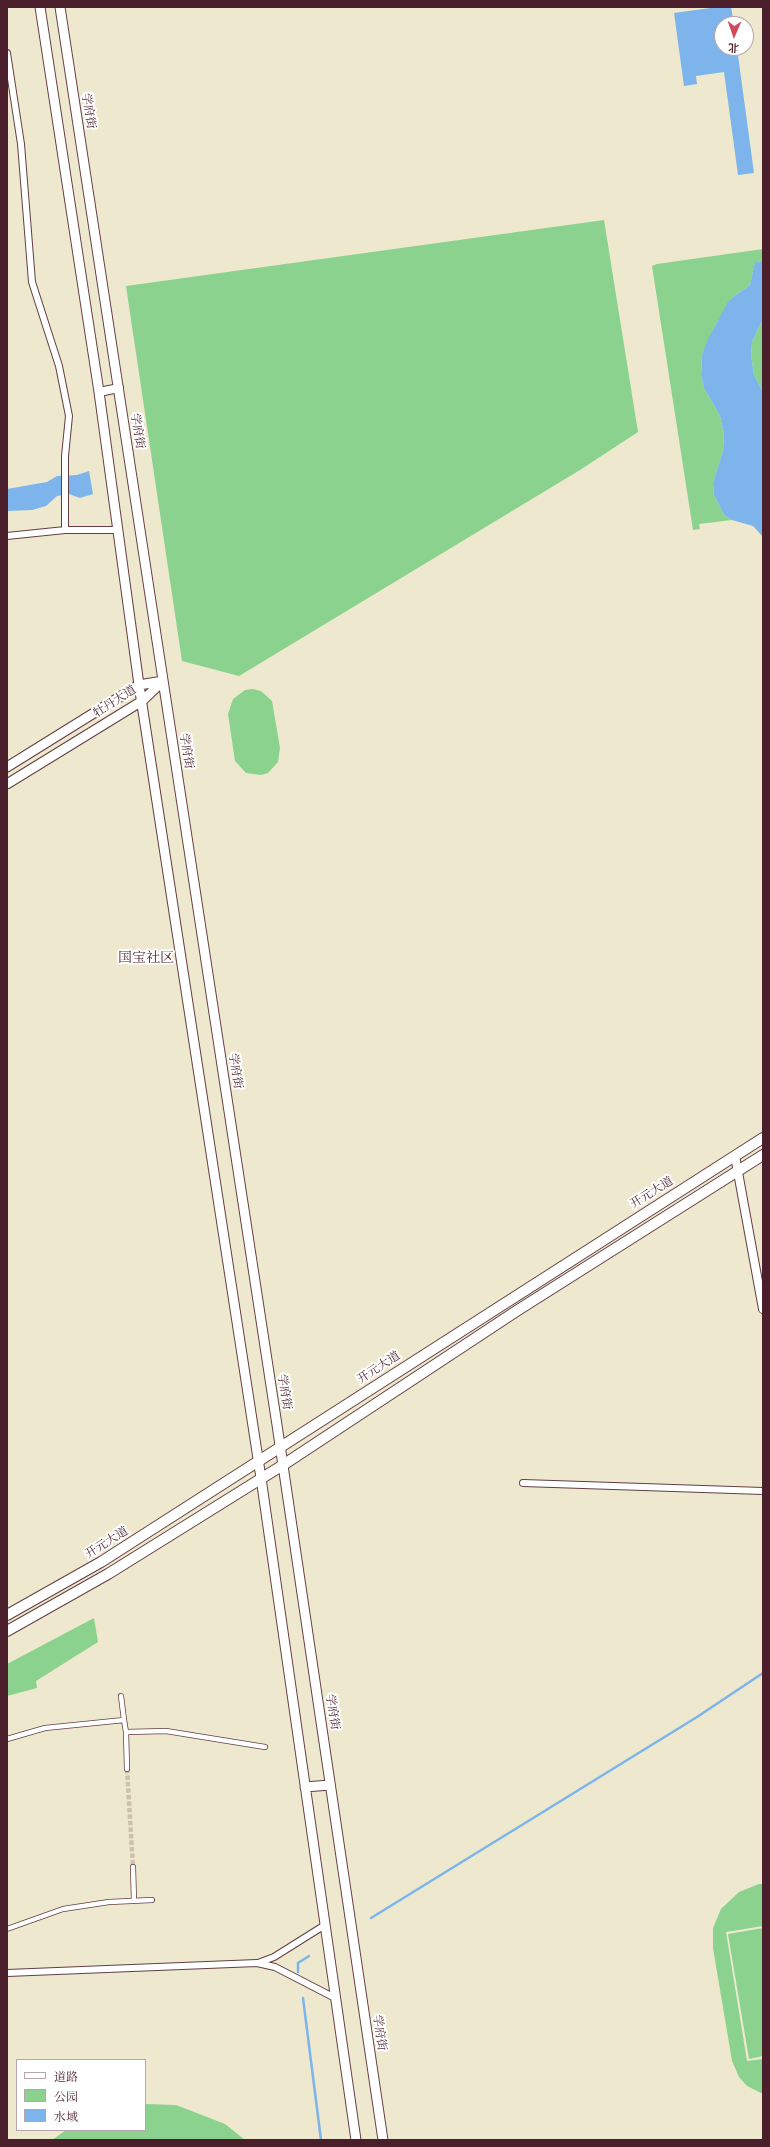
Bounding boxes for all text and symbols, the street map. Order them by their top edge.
north arrow [714,16,754,56]
text: 北 [728,41,739,54]
street label: 学府街 [78,92,98,130]
street label: 学府街 [127,412,147,450]
street label: 牡丹大道 [91,683,139,721]
street label: 学府街 [176,732,196,770]
district label: 国宝社区 [118,951,174,967]
street label: 学府街 [225,1052,245,1090]
street label: 开元大道 [628,1174,676,1212]
street label: 开元大道 [355,1349,403,1387]
street label: 学府街 [274,1373,294,1411]
street label: 开元大道 [83,1524,131,1562]
street label: 学府街 [322,1693,342,1731]
street label: 学府街 [369,2014,389,2052]
legend [16,2059,146,2131]
text: 道路 [54,2070,78,2084]
text: 公园 [54,2090,78,2104]
text: 水域 [54,2110,78,2124]

